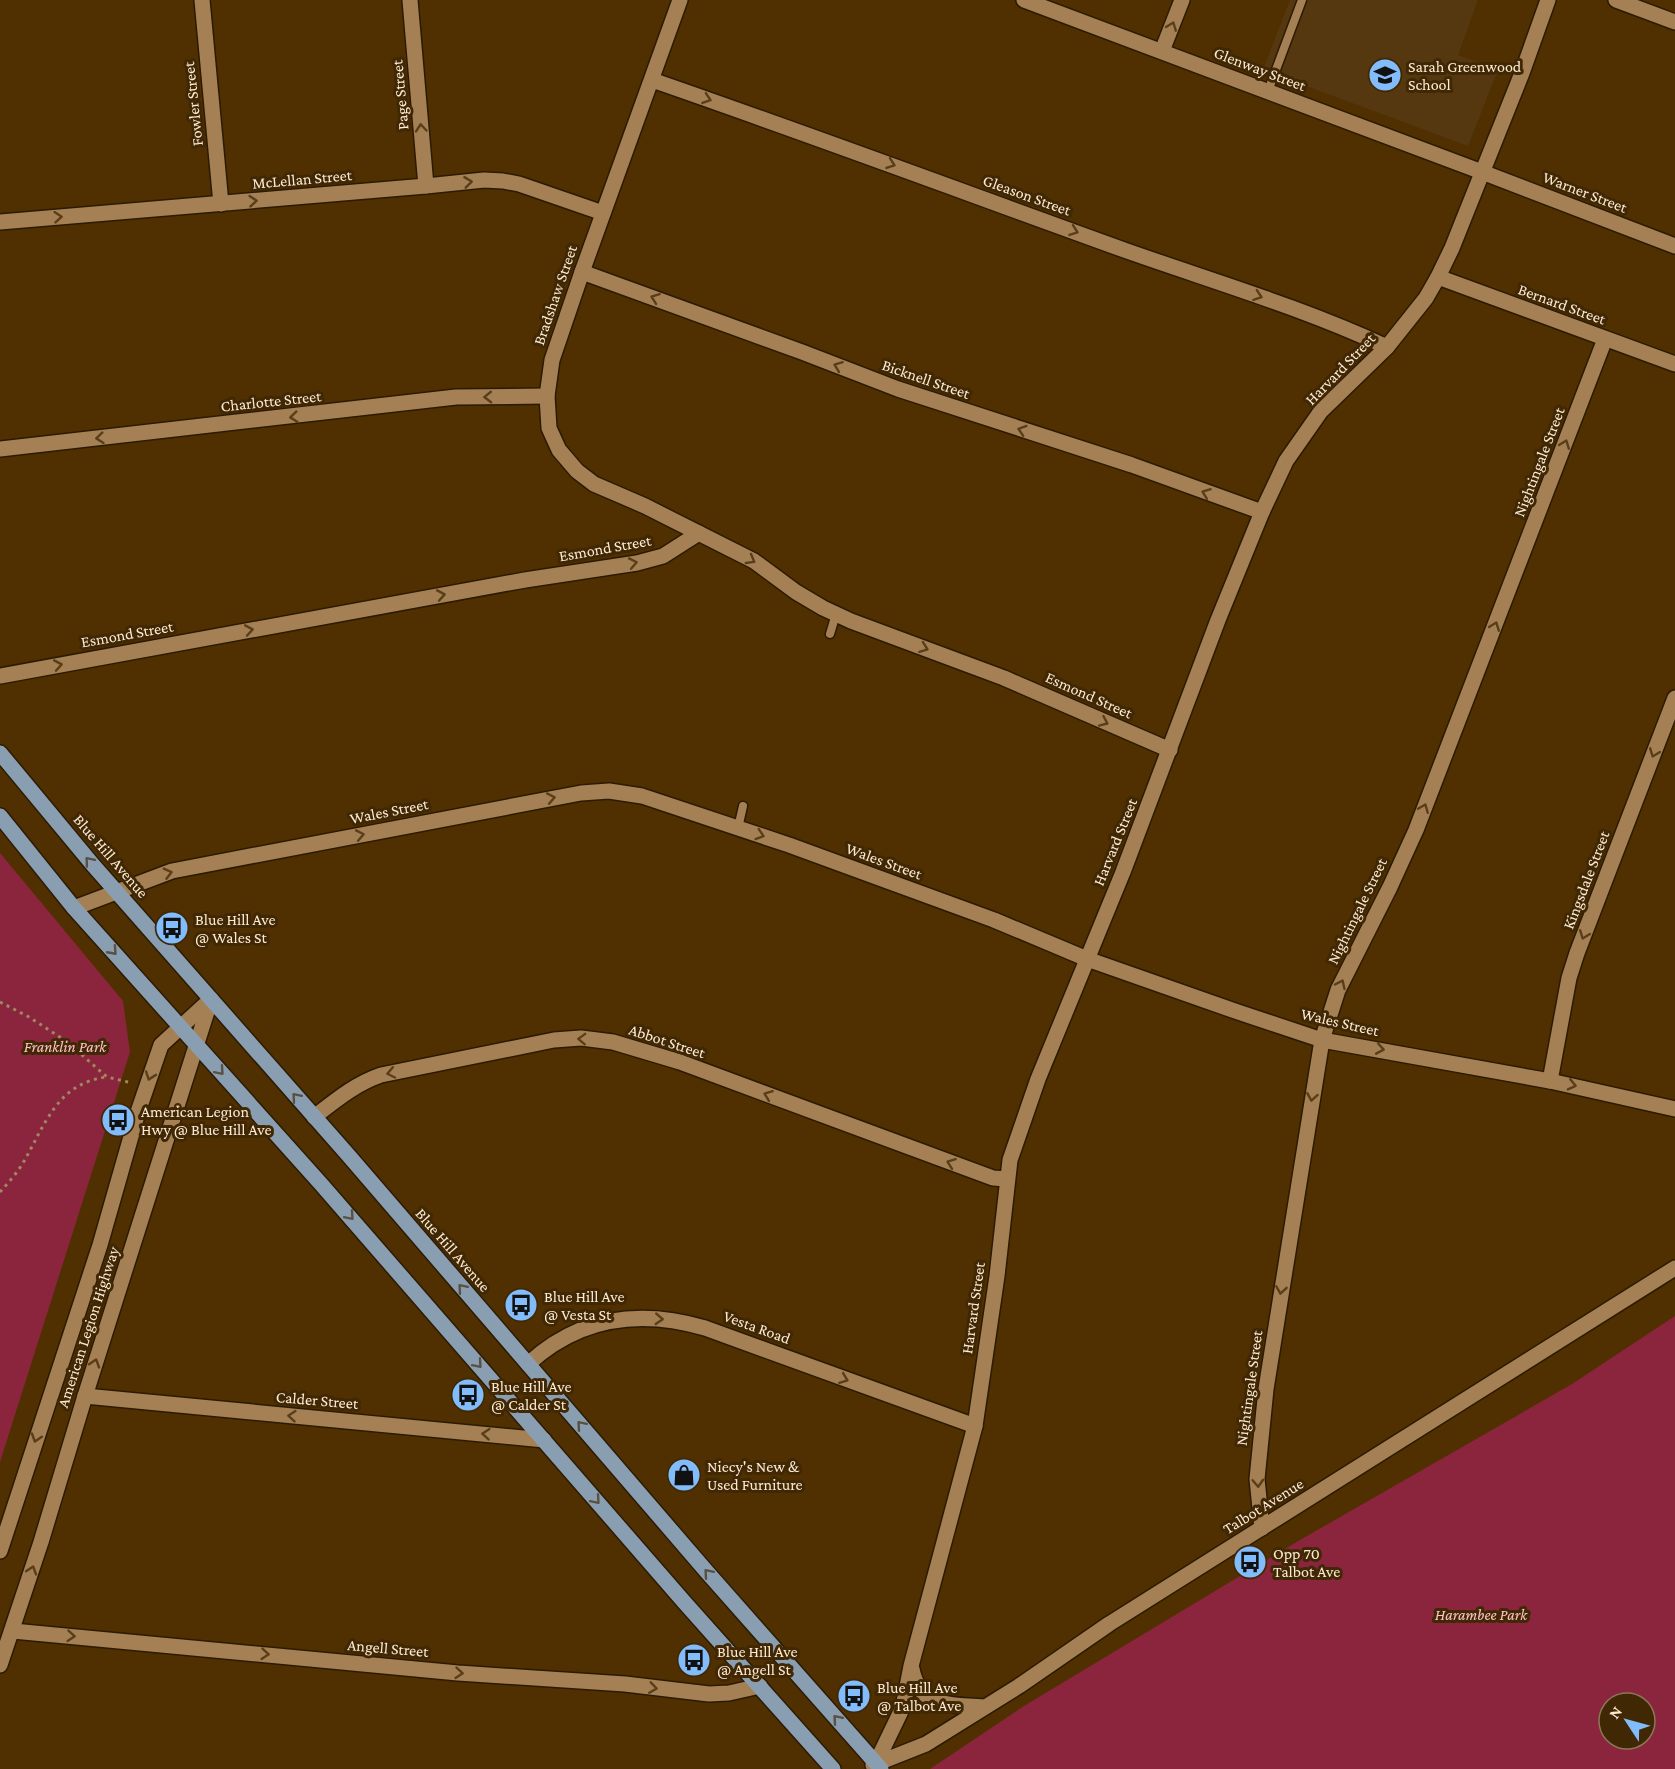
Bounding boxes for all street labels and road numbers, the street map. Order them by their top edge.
street label: Glenway Street [1211,44,1309,95]
street label: Page Street [388,58,413,131]
street label: Fowler Street [180,60,206,147]
street label: McLellan Street [252,166,353,192]
street label: Warner Street [1540,168,1630,216]
street label: Gleason Street [981,171,1074,219]
street label: Bradshaw Street [530,242,580,347]
street label: Bernard Street [1516,280,1609,328]
street label: Harvard Street [1302,329,1379,408]
street label: Bicknell Street [880,356,973,402]
street label: Charlotte Street [220,387,323,415]
street label: Nightingale Street [1510,404,1569,520]
street label: Esmond Street [558,531,653,564]
street label: Esmond Street [80,617,175,650]
street label: Esmond Street [1043,668,1136,722]
street label: Wales Street [348,795,430,827]
street label: Harvard Street [1090,795,1140,888]
street label: Blue Hill Avenue [70,811,152,901]
street label: Kingsdale Street [1560,828,1614,932]
street label: Wales Street [844,839,925,883]
street label: Nightingale Street [1324,855,1391,967]
street label: Wales Street [1299,1005,1381,1039]
street label: Abbot Street [627,1021,708,1062]
street label: Blue Hill Avenue [412,1205,494,1295]
street label: American Legion Highway [54,1244,123,1410]
street label: Harvard Street [958,1260,988,1355]
street label: Vesta Road [721,1307,793,1347]
street label: Nightingale Street [1233,1329,1267,1447]
street label: Calder Street [275,1388,360,1412]
street label: Talbot Avenue [1220,1475,1306,1537]
street label: Angell Street [347,1636,430,1661]

